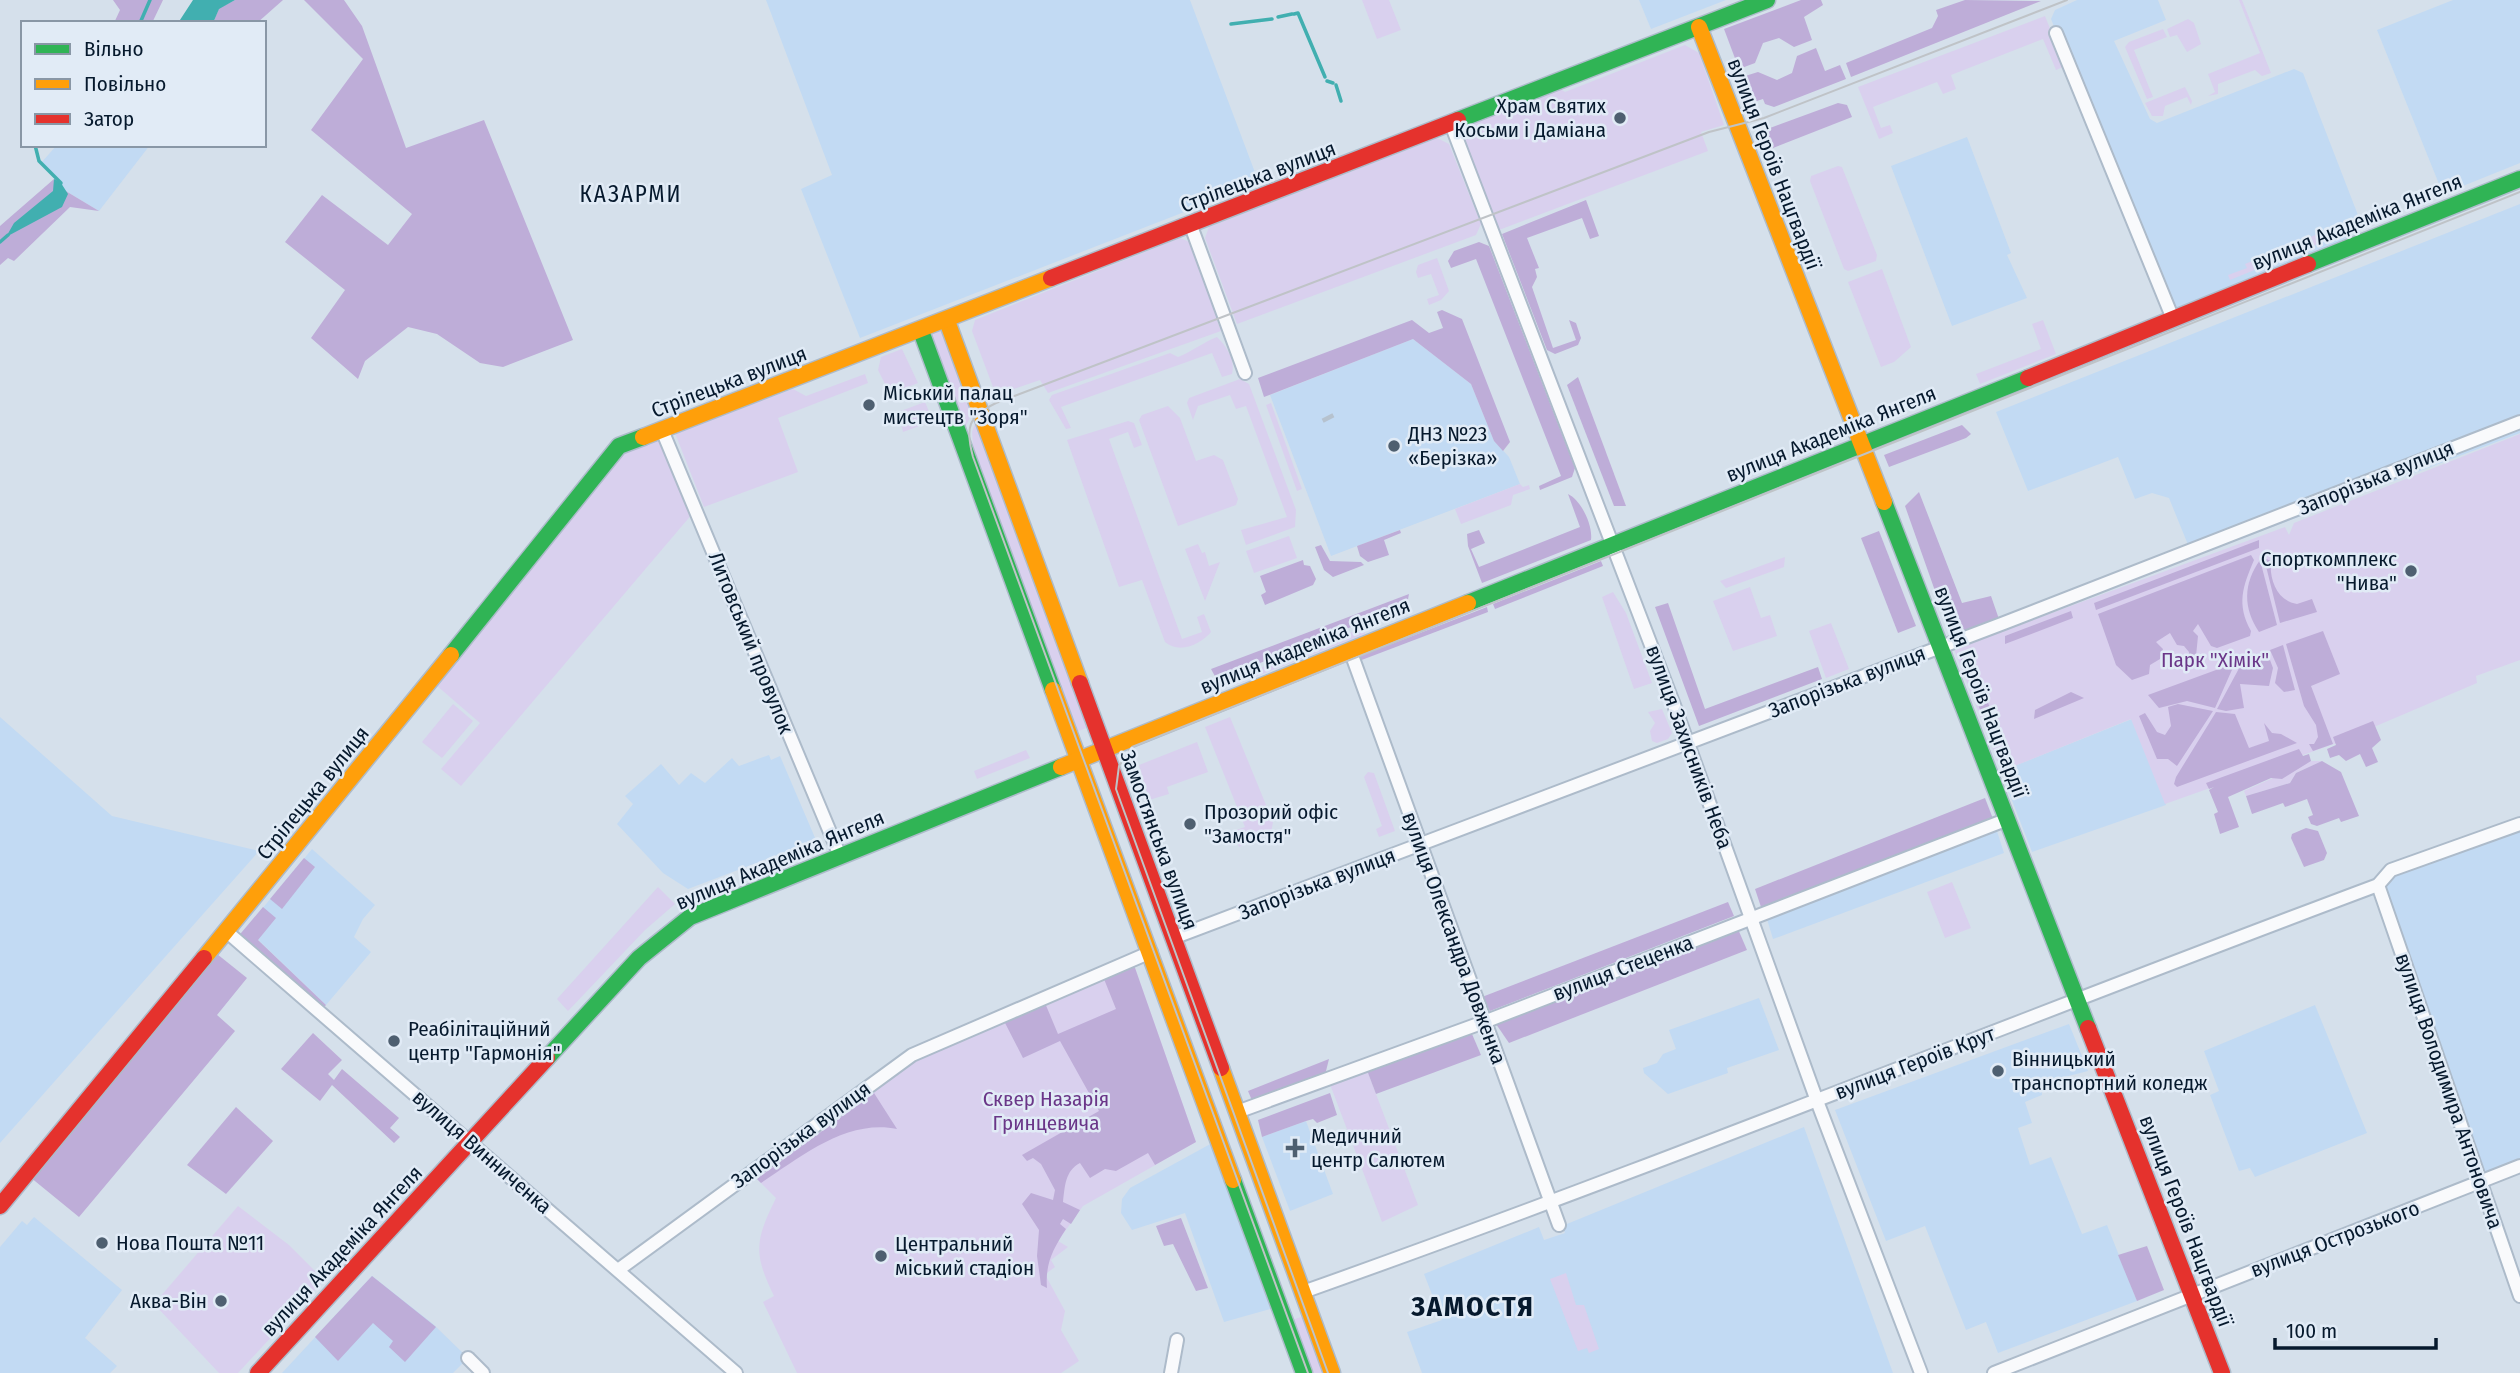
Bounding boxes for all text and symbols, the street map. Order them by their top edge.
legend [21,21,266,147]
text: Вільно [84,36,144,62]
street label: вулиця Героїв Нацгвардії [1722,55,1827,274]
text: Повільно [84,71,166,97]
place label: Храм Святих Косьми і Даміана [1454,93,1607,143]
text: Затор [84,106,134,132]
marker: Храм Святих Косьми і Даміана [1612,110,1628,126]
street label: Стрілецька вулиця [1177,135,1339,219]
street label: вулиця Академіка Янгеля [2248,168,2466,276]
district label: КАЗАРМИ [580,180,682,208]
street label: Стрілецька вулиця [648,340,810,424]
place label: Міський палац мистецтв "Зоря" [883,380,1028,430]
street label: вулиця Академіка Янгеля [1722,380,1940,488]
marker: Міський палац мистецтв "Зоря" [861,397,877,413]
place label: ДНЗ №23 «Берізка» [1407,421,1498,471]
street label: Запорізька вулиця [2294,435,2458,521]
marker: ДНЗ №23 «Берізка» [1386,438,1402,454]
place label: Спорткомплекс "Нива" [2261,546,2397,596]
street label: Литовський провулок [703,548,799,738]
marker: Спорткомплекс "Нива" [2403,563,2419,579]
street label: вулиця Героїв Нацгвардії [1929,583,2034,802]
street label: вулиця Академіка Янгеля [1196,592,1414,700]
street label: Запорізька вулиця [1765,640,1929,724]
street label: вулиця Захисників Неба [1640,642,1738,852]
park label: Парк "Хімік" [2161,647,2269,673]
street label: Стрілецька вулиця [251,721,375,865]
street label: Замостянська вулиця [1114,747,1204,933]
place label: Прозорий офіс "Замостя" [1204,799,1338,849]
street label: вулиця Академіка Янгеля [672,804,888,916]
street label: вулиця Олександра Довженка [1396,808,1512,1068]
marker: Прозорий офіс "Замостя" [1182,816,1198,832]
street label: Запорізька вулиця [1235,842,1399,926]
street label: вулиця Стеценка [1549,929,1697,1007]
street label: вулиця Володимира Антоновича [2389,950,2509,1232]
place label: Реабілітаційний центр "Гармонія" [408,1016,561,1066]
street label: вулиця Героїв Крут [1831,1020,1999,1105]
marker: Реабілітаційний центр "Гармонія" [386,1033,402,1049]
place label: Вінницький транспортний коледж [2012,1046,2208,1096]
marker: Вінницький транспортний коледж [1990,1063,2006,1079]
street label: Запорізька вулиця [726,1076,876,1194]
street label: вулиця Винниченка [407,1084,557,1220]
park label: Сквер Назарія Гринцевича [983,1086,1109,1136]
street label: вулиця Героїв Нацгвардії [2134,1112,2239,1331]
place label: Медичний центр Салютем [1311,1123,1445,1173]
marker: Медичний центр Салютем [1285,1138,1305,1158]
street label: вулиця Академіка Янгеля [256,1160,428,1342]
street label: вулиця Острозького [2247,1195,2423,1283]
place label: Нова Пошта №11 [116,1230,264,1256]
place label: Центральний міський стадіон [895,1231,1034,1281]
marker: Нова Пошта №11 [94,1235,110,1251]
marker: Центральний міський стадіон [873,1248,889,1264]
place label: Аква-Він [130,1288,207,1314]
district label: ЗАМОСТЯ [1410,1290,1535,1323]
marker: Аква-Він [213,1293,229,1309]
scale bar [2275,1306,2436,1350]
text: 100 m [2286,1318,2337,1344]

